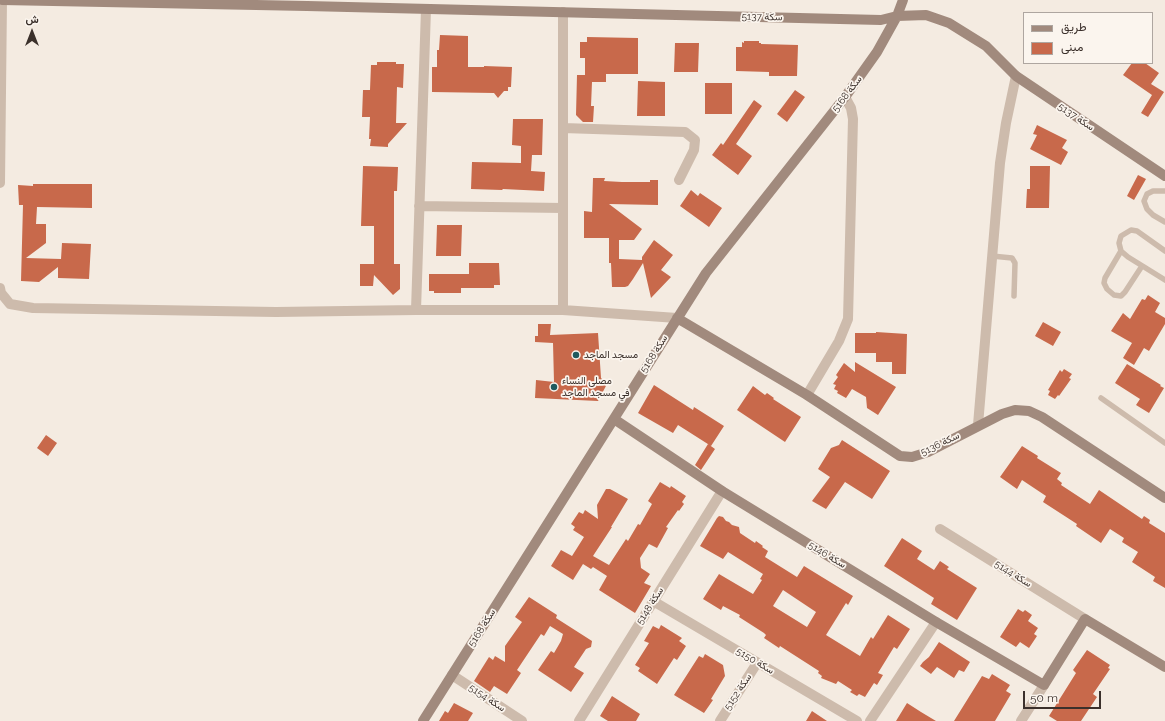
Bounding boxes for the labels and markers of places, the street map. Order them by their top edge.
place label: مسجد الماجد [584,349,638,361]
marker: مسجد الماجد [571,350,581,360]
place label: مصلى النساء في مسجد الماجد [562,375,630,398]
marker: مصلى النساء في مسجد الماجد [549,382,559,392]

